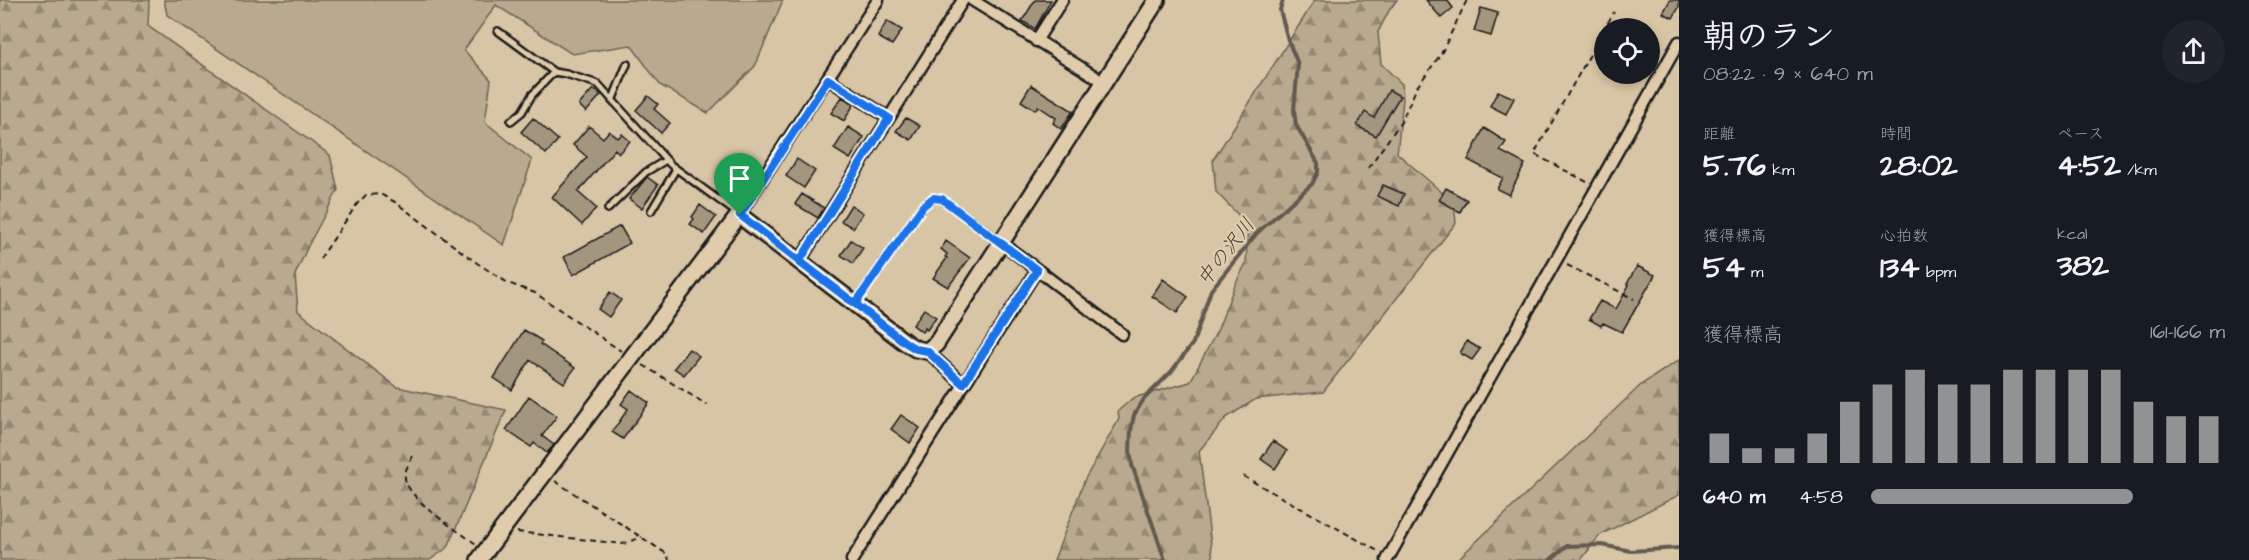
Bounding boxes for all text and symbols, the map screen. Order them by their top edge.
text: 朝のラン [1703,14,1835,60]
map controls [1594,18,1660,84]
button: locate [1594,18,1660,84]
button: share [2162,20,2225,83]
text: 08:22 · 9 × 640 m [1703,60,1873,88]
text: 距離 [1703,123,1735,145]
text: 時間 [1880,123,1912,145]
text: ペース [2057,123,2104,145]
text: 5.76 [1703,145,1766,187]
text: 28:02 [1880,145,1958,187]
text: 4:52 [2057,145,2121,187]
pin [714,153,765,215]
text: km [1766,159,1794,181]
text: /km [2121,159,2157,181]
icon: arrive [723,162,756,195]
water label: 中の沢川 [1190,212,1262,292]
text: kcal [2057,223,2088,245]
text: 獲得標高 [1703,225,1767,247]
text: 心拍数 [1880,225,1928,247]
text: 382 [2057,245,2109,287]
text: 54 [1703,247,1745,289]
text: 134 [1880,247,1920,289]
text: m [1745,261,1764,283]
text: bpm [1920,261,1956,283]
text: 161–166 m [2150,318,2225,346]
text: 獲得標高 [1703,321,1783,349]
text: 640 m [1703,483,1765,511]
text: 4:58 [1799,483,1843,511]

